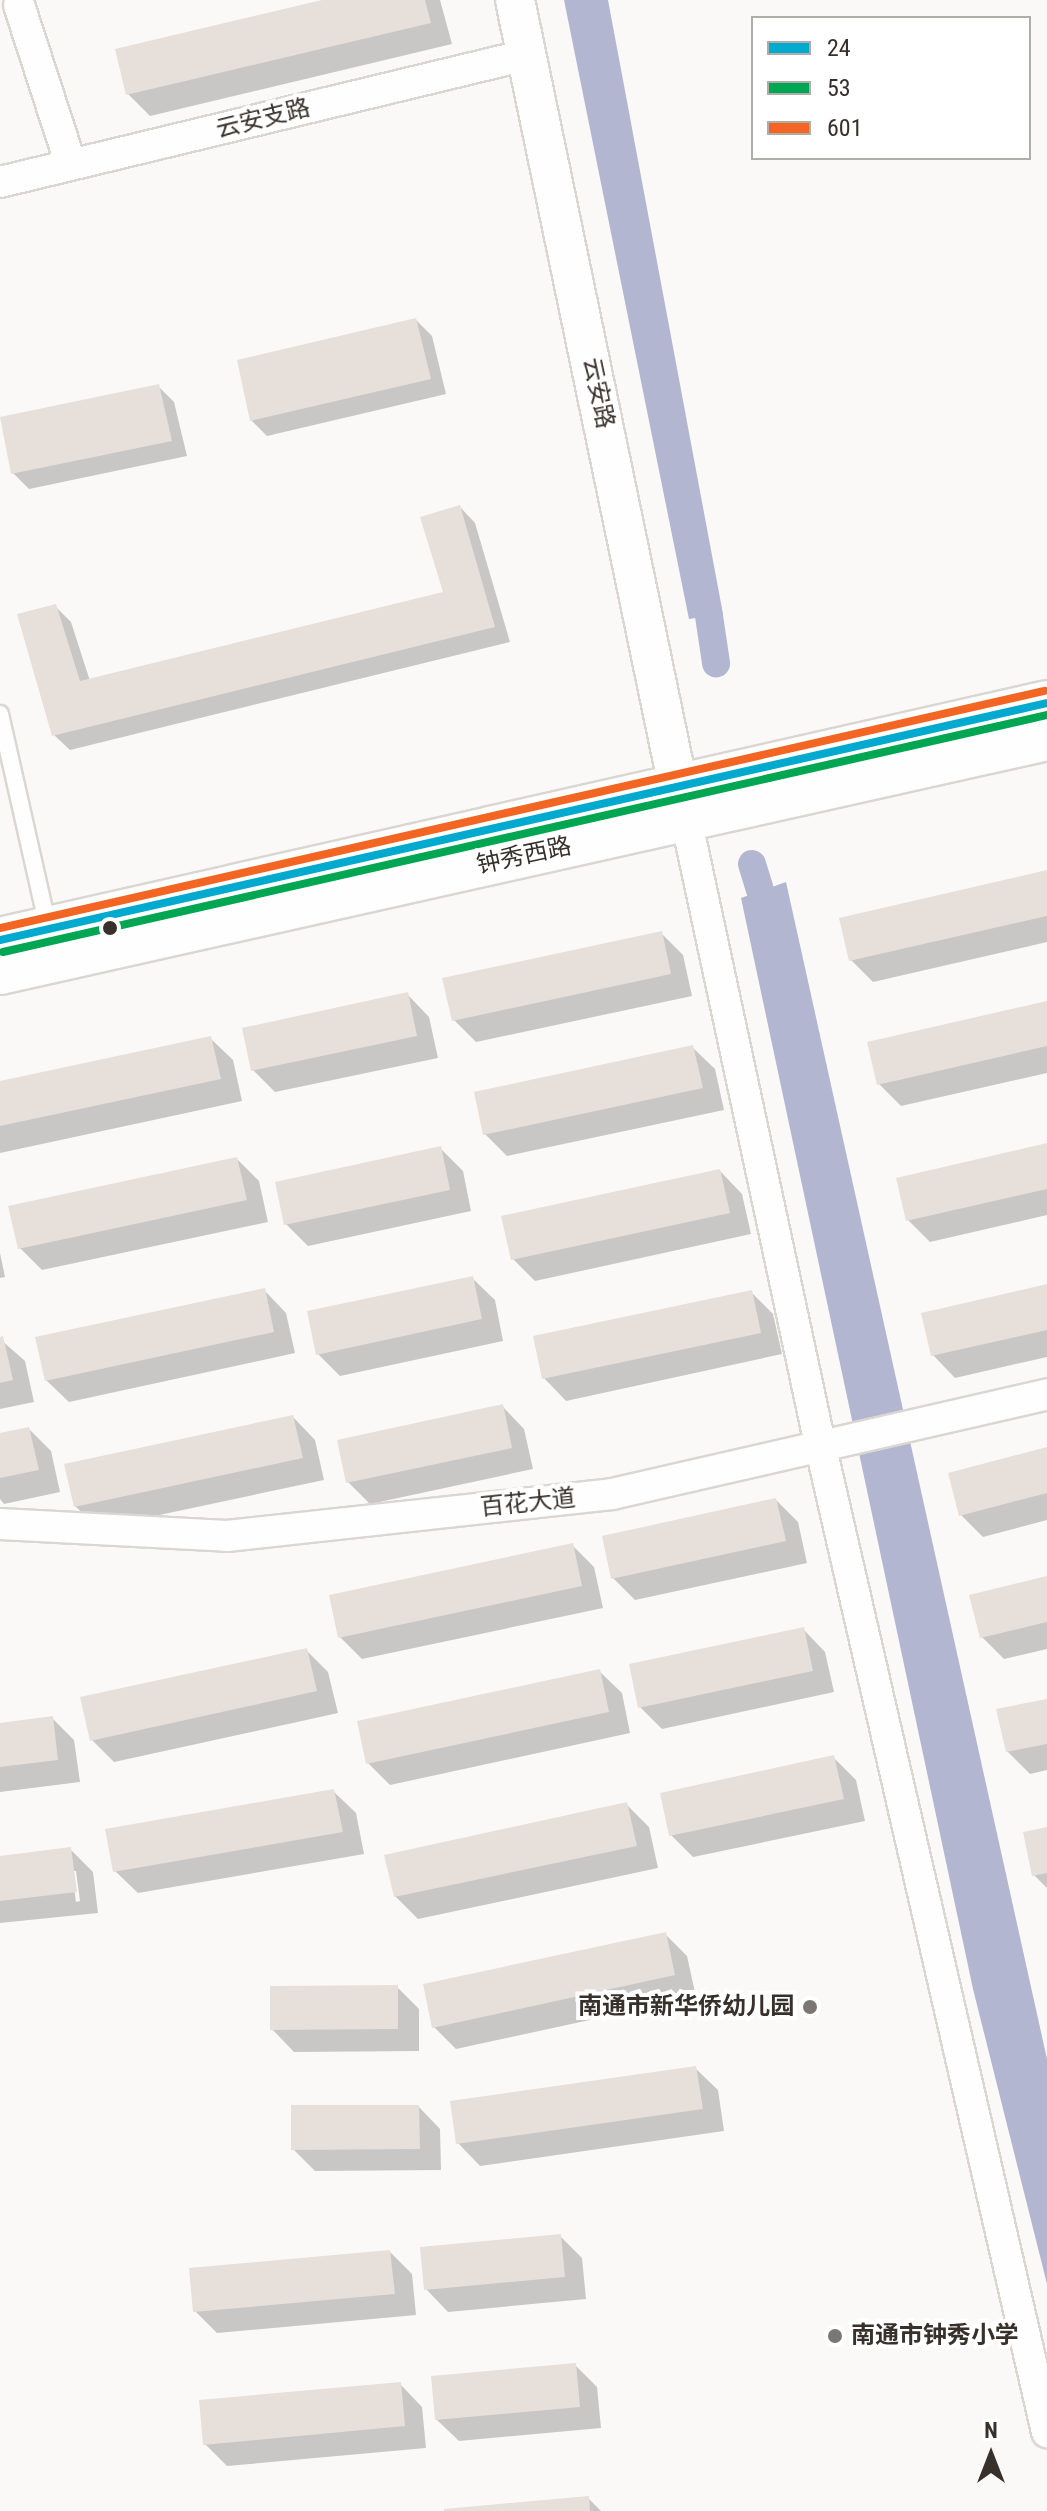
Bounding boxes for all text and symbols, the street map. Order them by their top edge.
legend [751,16,1031,160]
text: 24 [827,34,851,62]
text: 53 [827,74,851,102]
street label: 云安支路 [213,93,313,145]
text: 601 [827,114,863,142]
street label: 云安路 [576,355,620,431]
street label: 钟秀西路 [474,832,574,880]
unlabelled marker [102,920,118,936]
street label: 百花大道 [479,1484,577,1522]
place label: 南通市新华侨幼儿园 [578,1993,794,2021]
marker: 南通市新华侨幼儿园 [801,1998,819,2016]
place label: 南通市钟秀小学 [851,2322,1019,2350]
marker: 南通市钟秀小学 [826,2327,844,2345]
north arrow [951,2415,1031,2495]
text: N [984,2418,998,2443]

